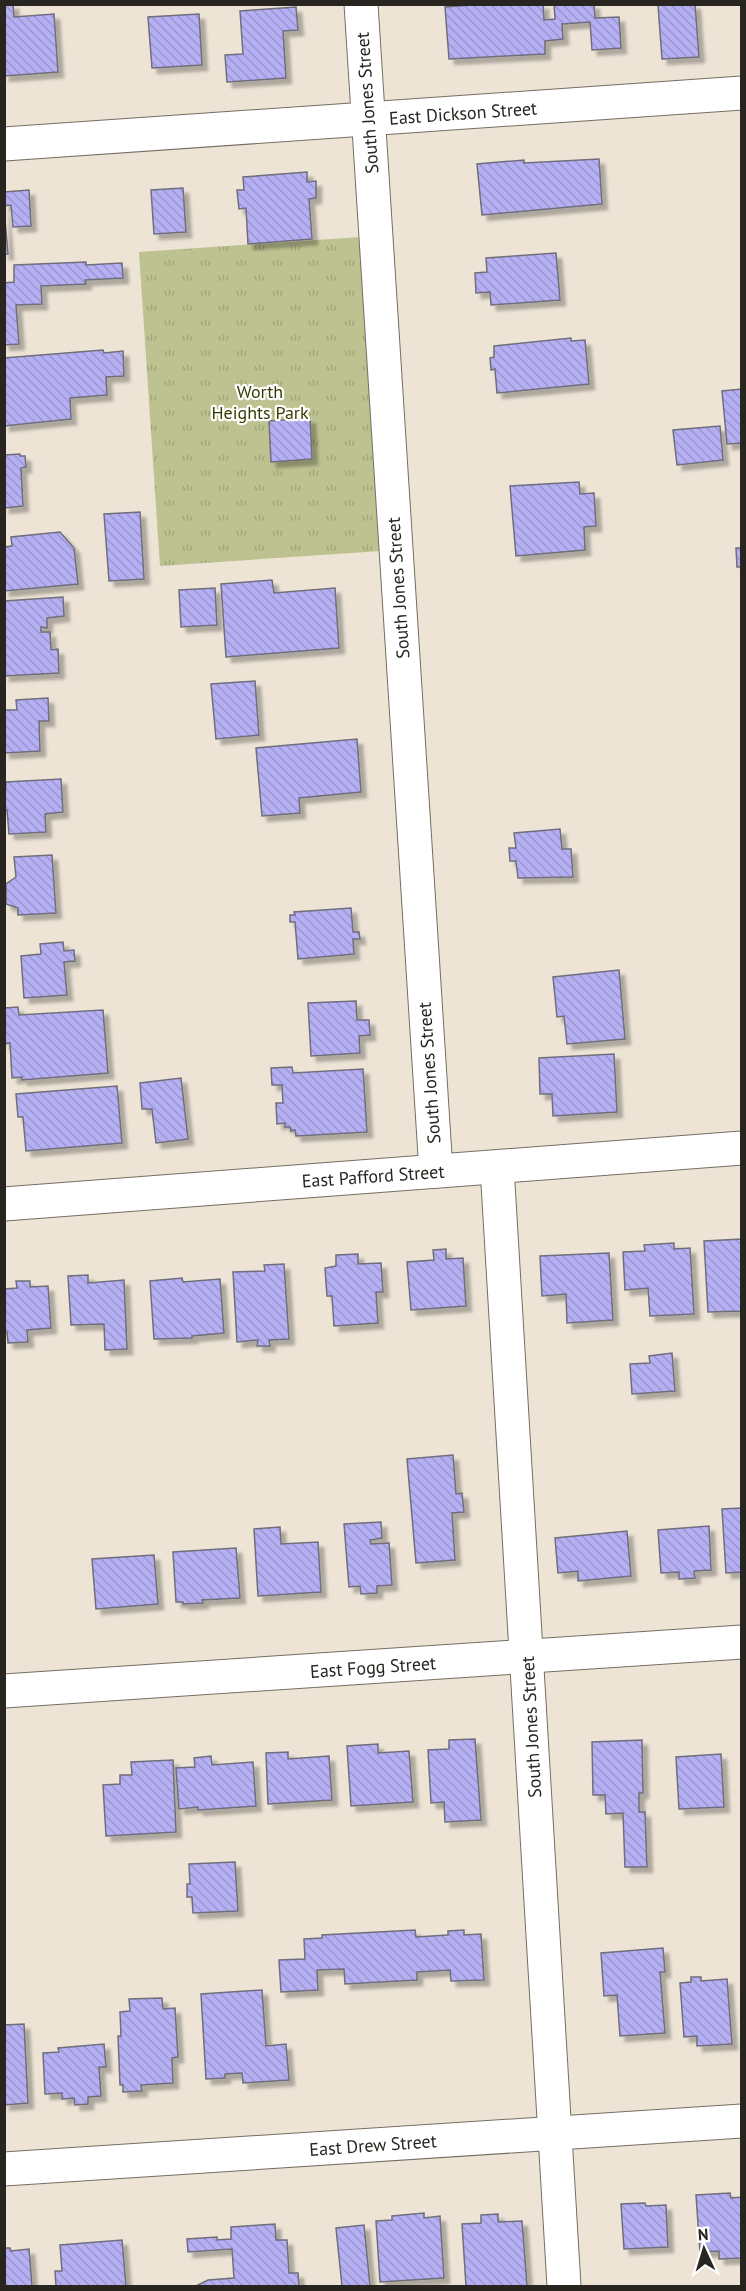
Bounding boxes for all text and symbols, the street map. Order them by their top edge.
street label: South Jones Street [351,31,383,175]
street label: East Dickson Street [388,96,538,130]
park label: Worth Heights Park [211,380,309,424]
street label: South Jones Street [382,516,414,660]
street label: South Jones Street [413,1001,445,1145]
street label: East Pafford Street [301,1160,445,1192]
street label: East Fogg Street [309,1651,437,1683]
street label: South Jones Street [516,1656,546,1798]
street label: East Drew Street [309,2129,437,2161]
north arrow [674,2219,734,2279]
text: N [697,2224,709,2244]

